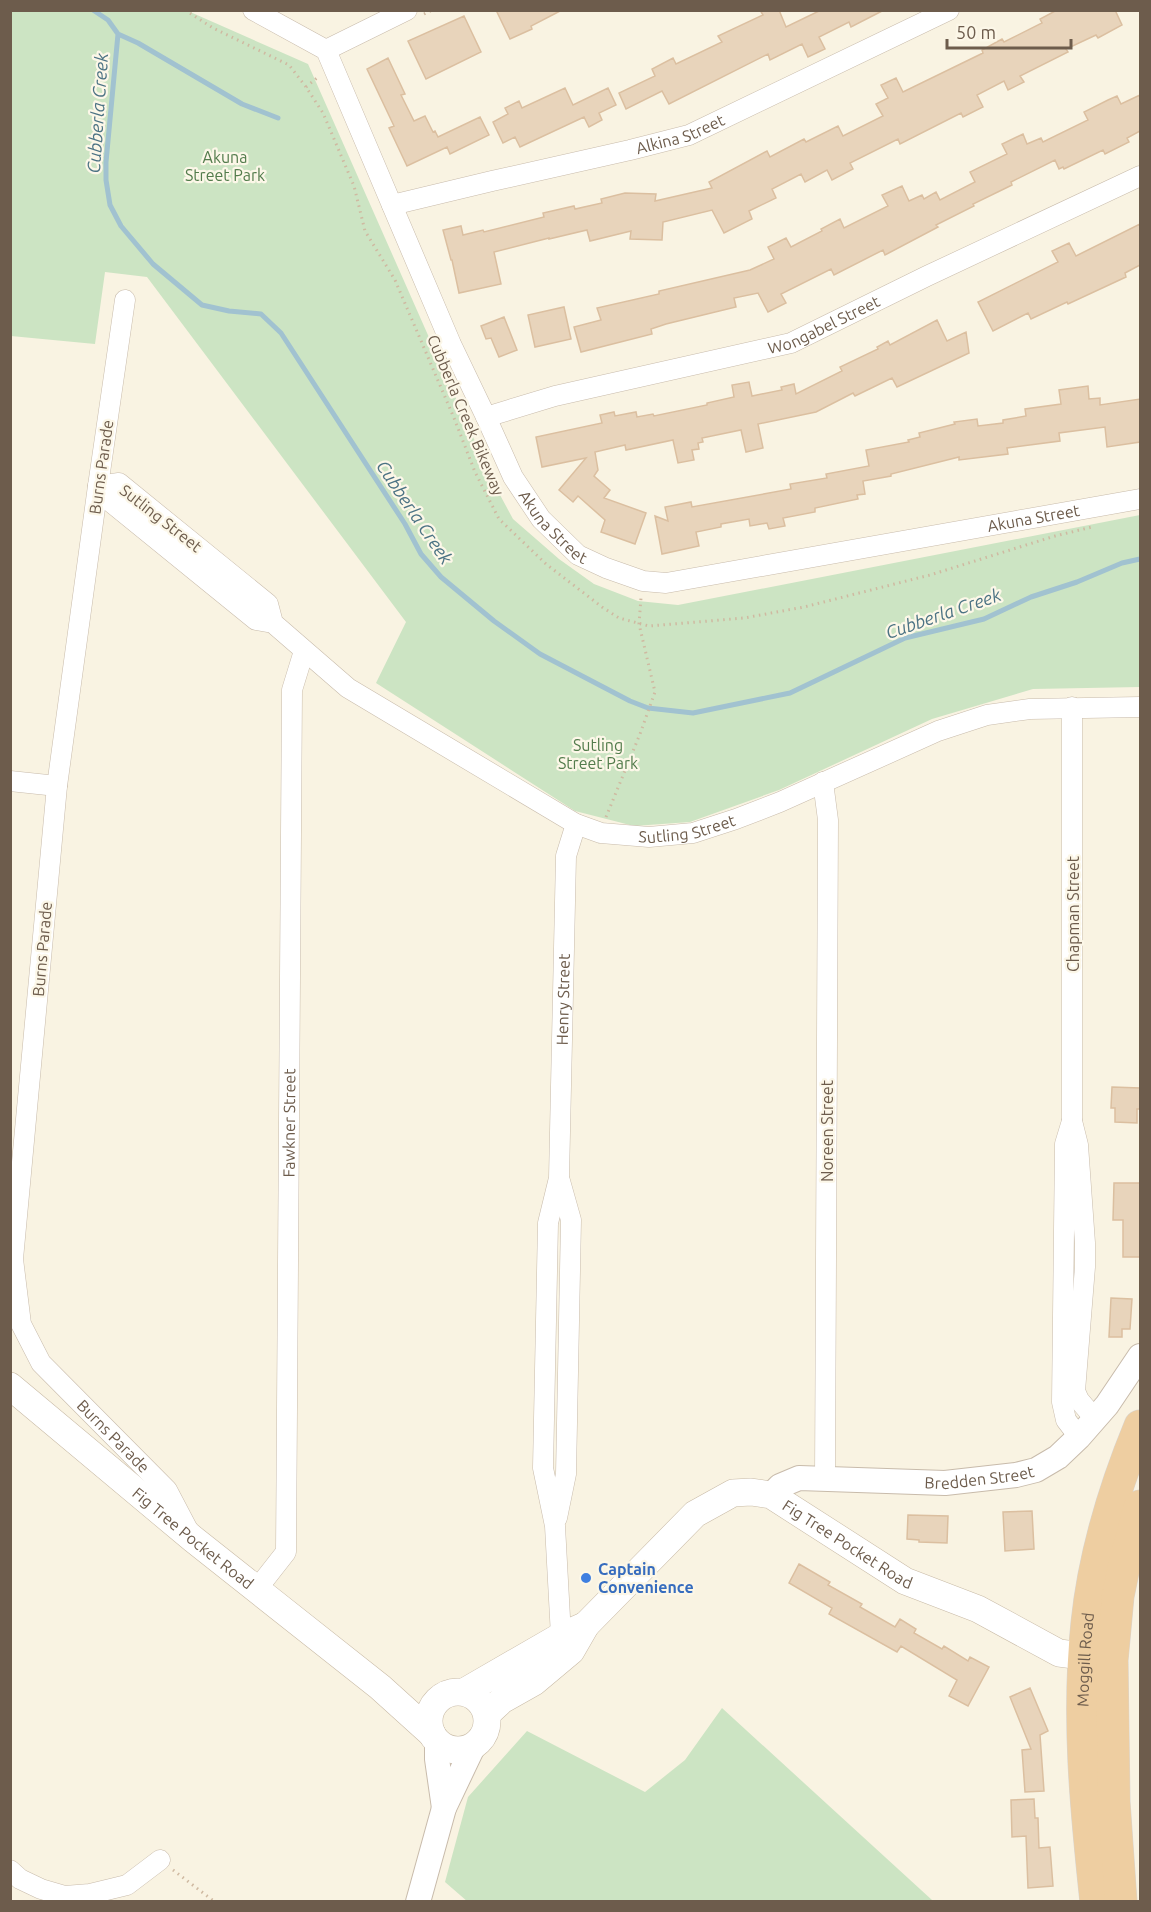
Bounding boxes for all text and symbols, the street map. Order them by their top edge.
scale bar [947,12,1072,50]
text: 50 m [956,22,996,42]
water label: Cubberla Creek [83,51,111,174]
street label: Alkina Street [634,110,728,157]
park label: Akuna Street Park [185,148,265,184]
street label: Wongabel Street [766,291,883,357]
street label: Cubberla Creek Bikeway [424,332,508,498]
street label: Burns Parade [85,419,117,515]
water label: Cubberla Creek [373,456,457,568]
street label: Sutling Street [117,481,206,556]
street label: Akuna Street [515,487,591,567]
street label: Akuna Street [986,501,1082,535]
water label: Cubberla Creek [883,584,1004,642]
park label: Sutling Street Park [558,736,638,772]
street label: Sutling Street [638,811,738,846]
street label: Chapman Street [1064,855,1082,972]
street label: Burns Parade [29,901,55,997]
street label: Henry Street [553,953,573,1046]
street label: Fawkner Street [280,1068,298,1178]
street label: Noreen Street [818,1079,836,1182]
street label: Burns Parade [74,1396,153,1476]
street label: Bredden Street [924,1462,1037,1492]
street label: Fig Tree Pocket Road [129,1483,257,1593]
street label: Fig Tree Pocket Road [779,1496,915,1592]
place label: Captain Convenience [598,1560,694,1596]
marker: Captain Convenience [579,1571,593,1585]
street label: Moggill Road [1074,1611,1097,1707]

